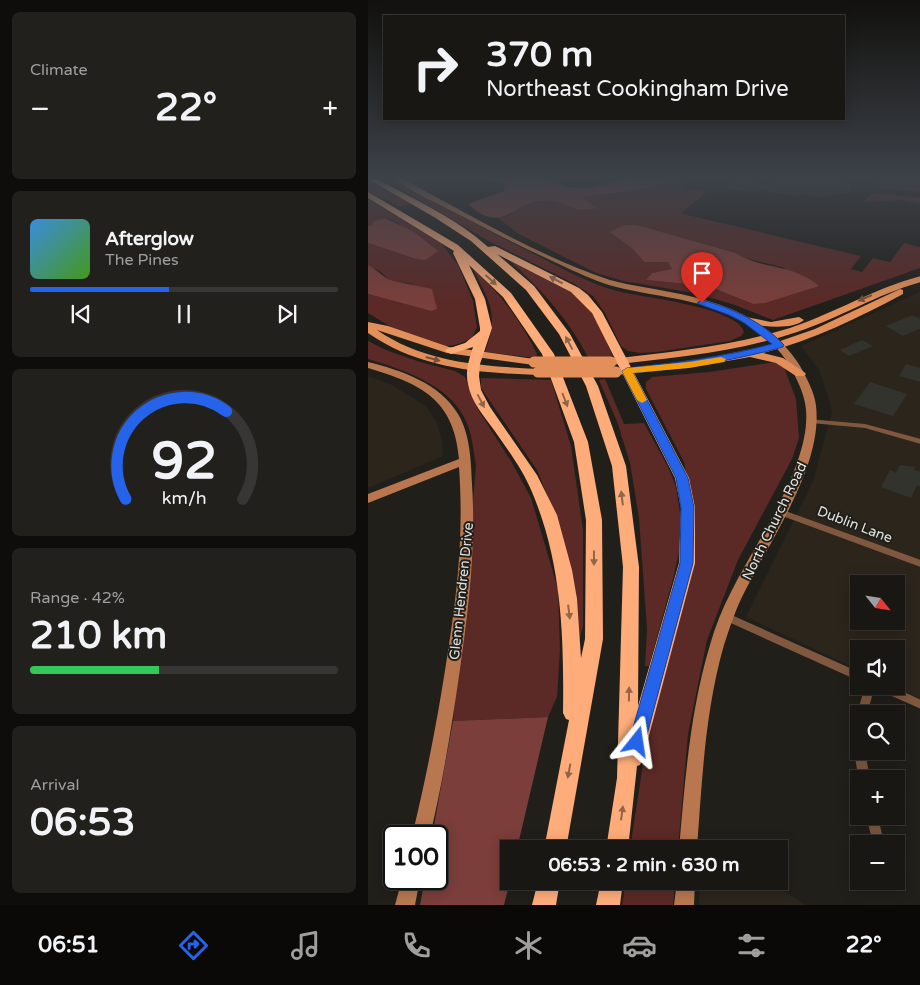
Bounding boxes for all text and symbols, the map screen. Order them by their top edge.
text: 370 m [486,34,593,76]
icon: right [403,35,468,100]
text: Climate [30,60,88,80]
text: Northeast Cookingham Drive [486,76,789,102]
text: 22° [155,85,217,131]
text: − [30,92,50,126]
text: + [322,92,338,126]
text: Afterglow [105,228,194,250]
text: The Pines [105,250,179,270]
pin [681,252,723,303]
icon: arrive [688,259,716,287]
one-way arrow [485,274,497,286]
one-way arrow [549,276,564,284]
one-way arrow [858,295,873,303]
icon: previous [67,300,95,328]
icon: pause [170,300,198,328]
icon: next [273,300,301,328]
one-way arrow [565,336,573,350]
one-way arrow [426,355,441,363]
one-way arrow [562,392,569,407]
one-way arrow [477,394,485,409]
text: 92 [151,430,217,493]
street label: North Church Road [739,459,810,583]
text: km/h [162,488,206,509]
one-way arrow [618,489,626,505]
street label: Dublin Lane [815,502,895,547]
street label: Glenn Hendren Drive [446,521,477,661]
one-way arrow [590,550,598,566]
north arrow [850,575,906,630]
map controls [850,575,905,890]
text: Range · 42% [30,588,125,608]
one-way arrow [565,605,573,621]
text: 210 km [30,613,167,659]
button: sound [850,640,905,695]
one-way arrow [625,686,633,702]
button: search [850,705,905,760]
position arrow [610,715,662,767]
one-way arrow [565,763,573,779]
button: + [850,770,905,825]
text: Arrival [30,775,79,795]
text: 06:53 [30,800,135,846]
one-way arrow [618,805,626,821]
speed limit sign: 100 [383,825,448,890]
button: − [850,835,905,890]
text: 06:53 · 2 min · 630 m [548,854,740,876]
icon: directions [176,928,211,963]
icon: music [288,928,323,963]
icon: phone [399,928,434,963]
icon: climate [511,928,546,963]
icon: car [622,928,657,963]
icon: filters [734,928,769,963]
text: 06:51 [38,932,99,958]
text: 22° [846,932,882,958]

